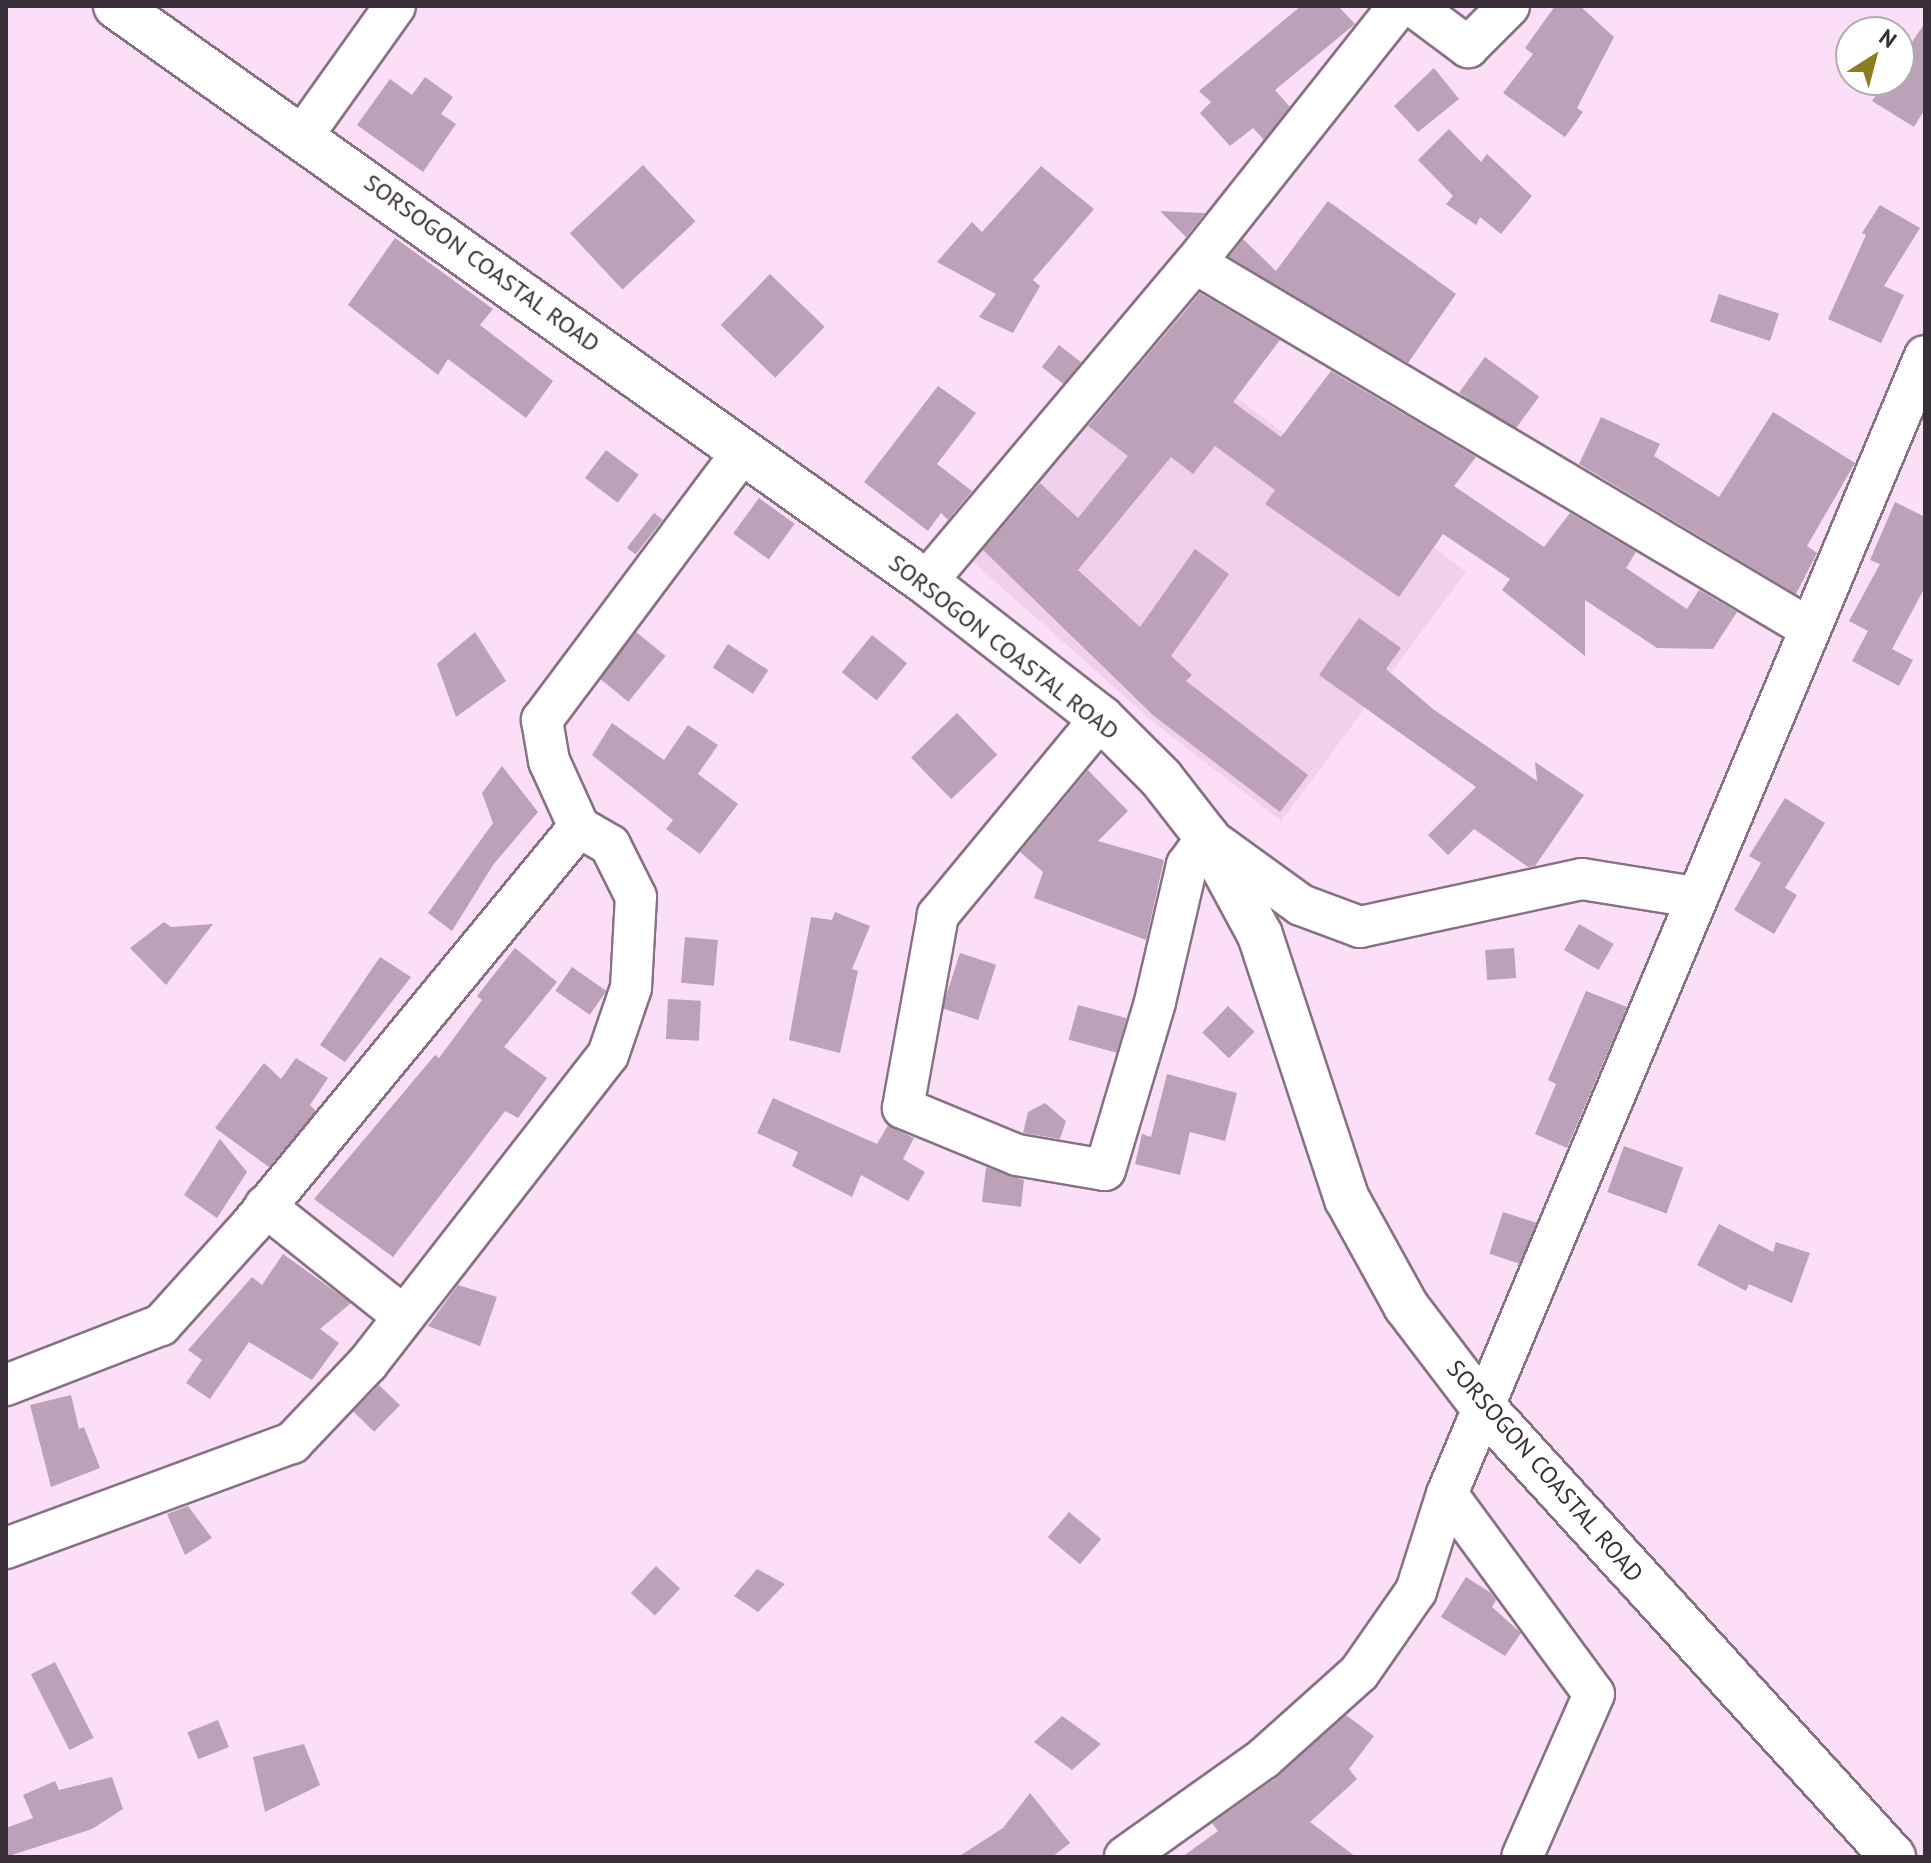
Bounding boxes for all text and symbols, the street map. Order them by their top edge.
north arrow [1835,16,1915,96]
text: N [1874,23,1902,54]
street label: SORSOGON COASTAL ROAD [358,168,606,358]
street label: SORSOGON COASTAL ROAD [883,548,1125,746]
street label: SORSOGON COASTAL ROAD [1441,1354,1649,1588]

